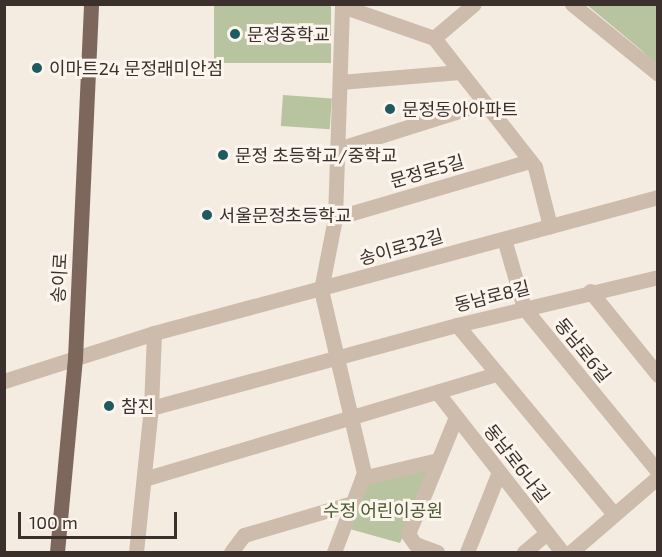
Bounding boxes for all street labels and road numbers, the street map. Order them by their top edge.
street label: 문정로5길 [388,150,466,192]
street label: 송이로32길 [357,225,445,269]
street label: 송이로 [47,253,71,303]
street label: 동남로8길 [452,276,532,316]
street label: 동남로6길 [551,313,615,387]
street label: 동남로6나길 [480,420,554,506]

